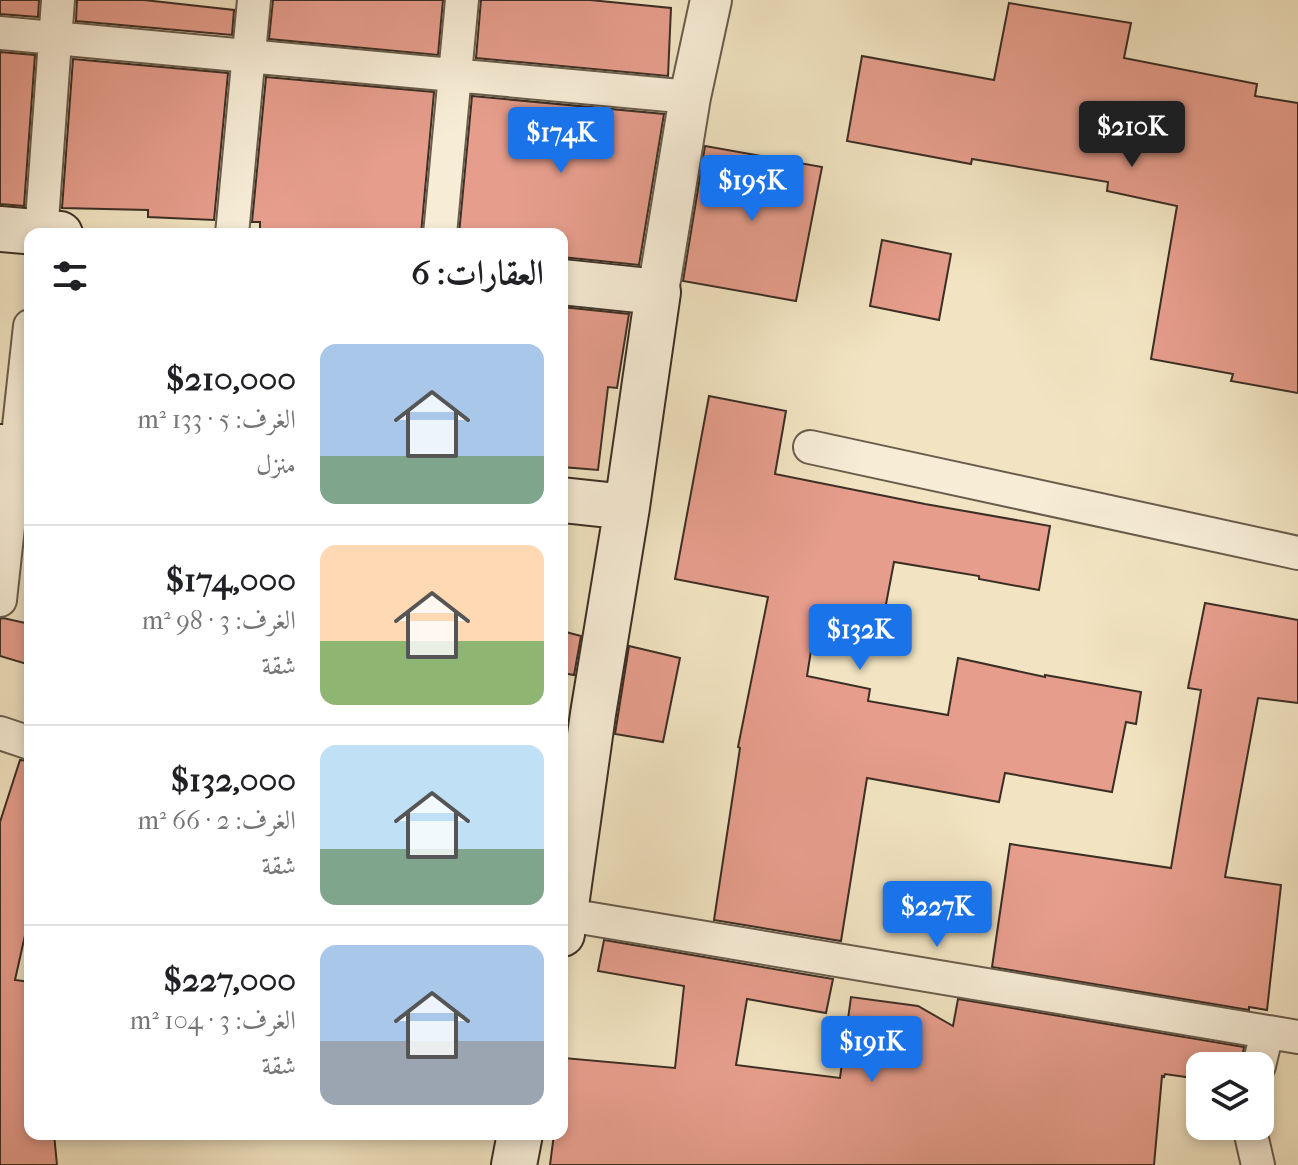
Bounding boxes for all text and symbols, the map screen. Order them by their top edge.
pin: $210K [1076,101,1188,169]
pin: $174K [505,107,617,175]
text: $210K [1097,111,1167,142]
text: $174K [526,117,596,148]
pin: $195K [696,155,808,223]
text: $195K [718,165,786,196]
text: العقارات: 6 [411,253,544,293]
icon: filters [48,254,92,298]
text: $210,000 [166,359,296,399]
icon: home [384,376,480,472]
text: الغرف: 5 · 133 m² [137,404,296,435]
text: منزل [256,449,296,480]
text: $174,000 [165,560,296,600]
icon: home [384,577,480,673]
pin: $132K [804,604,916,672]
text: الغرف: 3 · 98 m² [142,605,296,636]
text: $132K [827,614,893,645]
text: شقة [262,650,296,681]
text: $132,000 [170,760,296,800]
icon: home [384,777,480,873]
text: الغرف: 2 · 66 m² [137,805,296,836]
text: شقة [262,850,296,881]
pin: $227K [881,881,993,949]
text: $227K [901,891,973,922]
text: $227,000 [163,960,296,1000]
icon: home [384,977,480,1073]
text: الغرف: 3 · 104 m² [130,1005,296,1036]
pin: $191K [816,1016,928,1084]
text: $191K [839,1026,905,1057]
text: شقة [262,1050,296,1081]
map controls [1186,1052,1274,1140]
button: layers [1186,1052,1274,1140]

